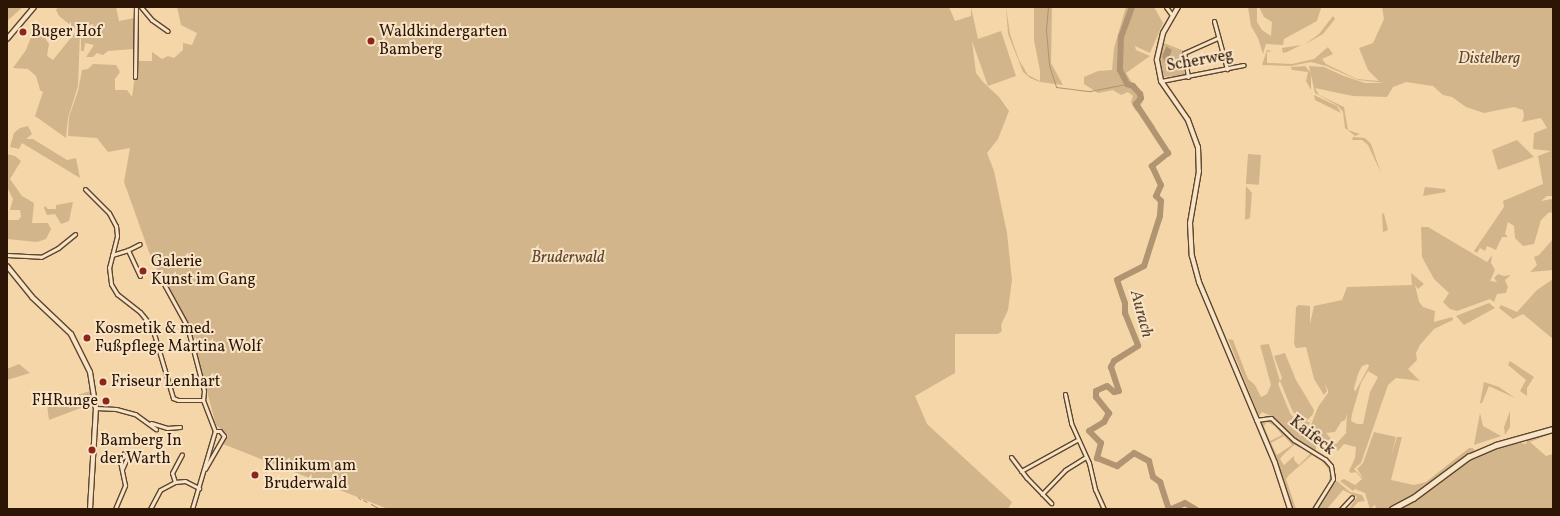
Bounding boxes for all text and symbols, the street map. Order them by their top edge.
place label: Buger Hof [31,22,102,42]
place label: Waldkindergarten Bamberg [379,22,508,60]
marker: Buger Hof [18,27,28,37]
marker: Waldkindergarten Bamberg [366,36,376,46]
street label: Scherweg [1165,46,1235,76]
park label: Distelberg [1458,49,1520,69]
park label: Bruderwald [531,248,605,268]
place label: Galerie Kunst im Gang [151,252,256,290]
marker: Galerie Kunst im Gang [138,266,148,276]
water label: Aurach [1125,288,1157,340]
place label: Kosmetik & med. Fußpflege Martina Wolf [95,319,262,357]
marker: Kosmetik & med. Fußpflege Martina Wolf [82,333,92,343]
place label: Friseur Lenhart [111,372,220,392]
marker: Friseur Lenhart [98,377,108,387]
place label: FHRunge [32,391,98,411]
marker: FHRunge [101,396,111,406]
street label: Kaifeck [1286,412,1338,460]
place label: Bamberg In der Warth [100,431,182,469]
marker: Bamberg In der Warth [87,445,97,455]
place label: Klinikum am Bruderwald [264,456,356,494]
marker: Klinikum am Bruderwald [249,469,261,481]

